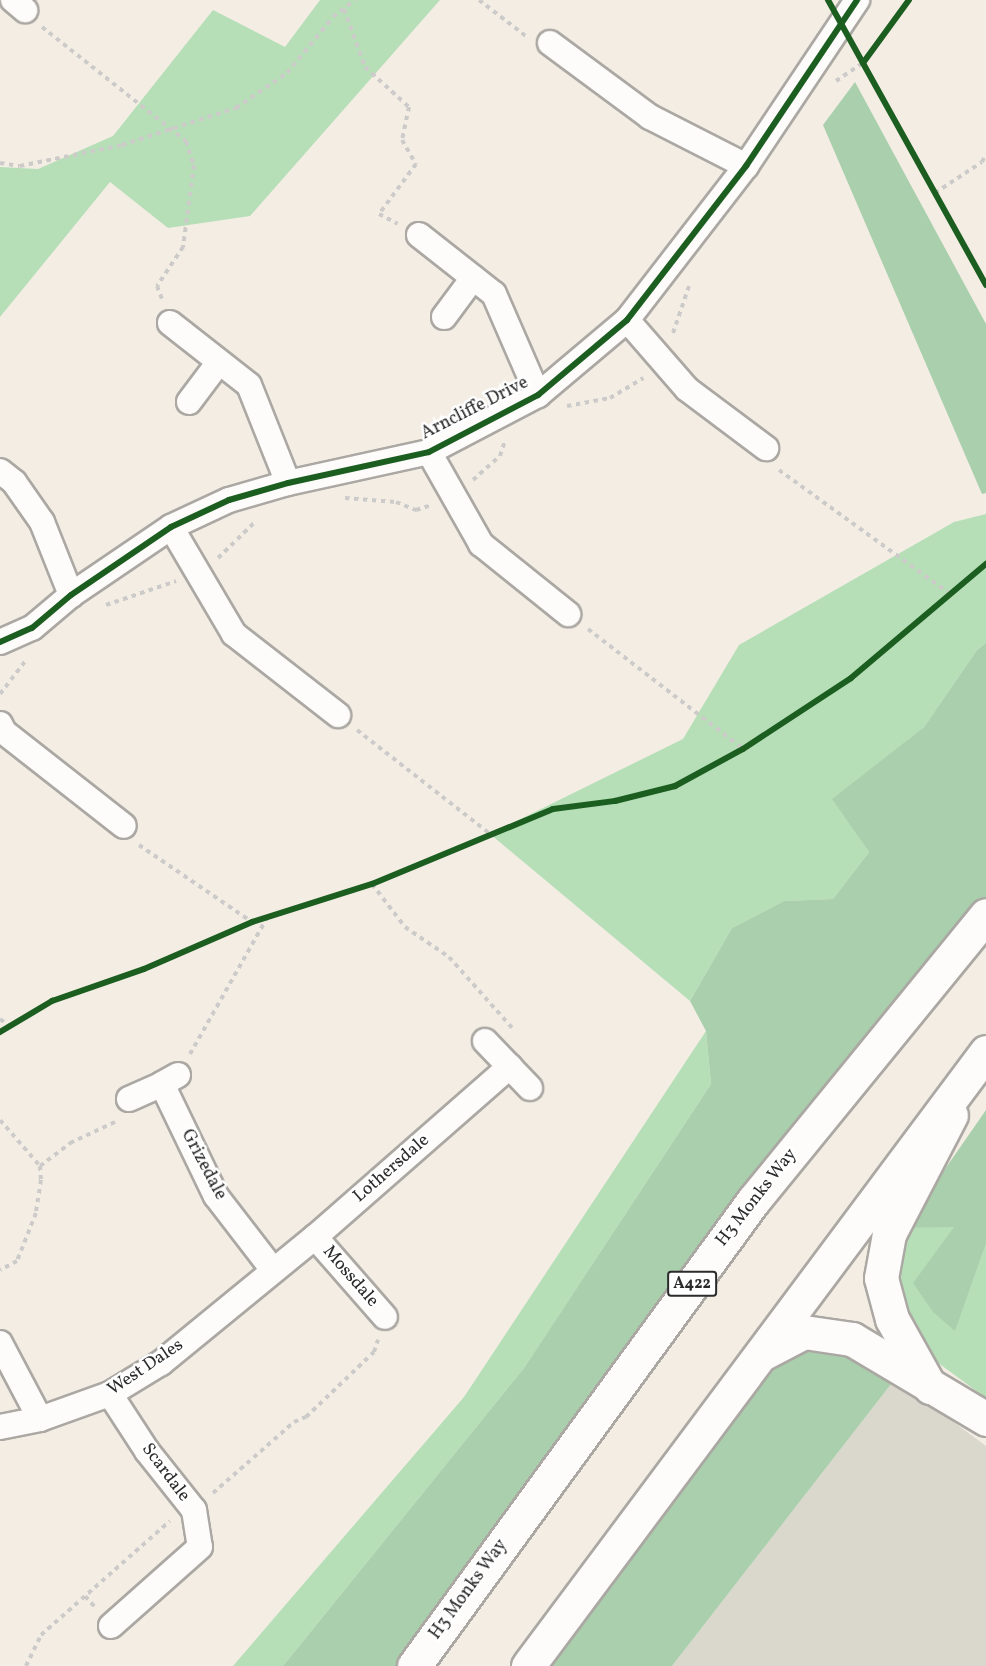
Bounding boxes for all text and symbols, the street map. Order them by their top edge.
street label: Arncliffe Drive [418,373,532,445]
street label: Grizedale [175,1126,231,1204]
street label: Lothersdale [350,1130,434,1208]
street label: H3 Monks Way [712,1144,802,1252]
street label: Mossdale [317,1242,383,1312]
road number: A422 [666,1271,718,1297]
street label: West Dales [104,1335,188,1401]
street label: Scardale [136,1440,194,1506]
street label: H3 Monks Way [425,1535,513,1645]

